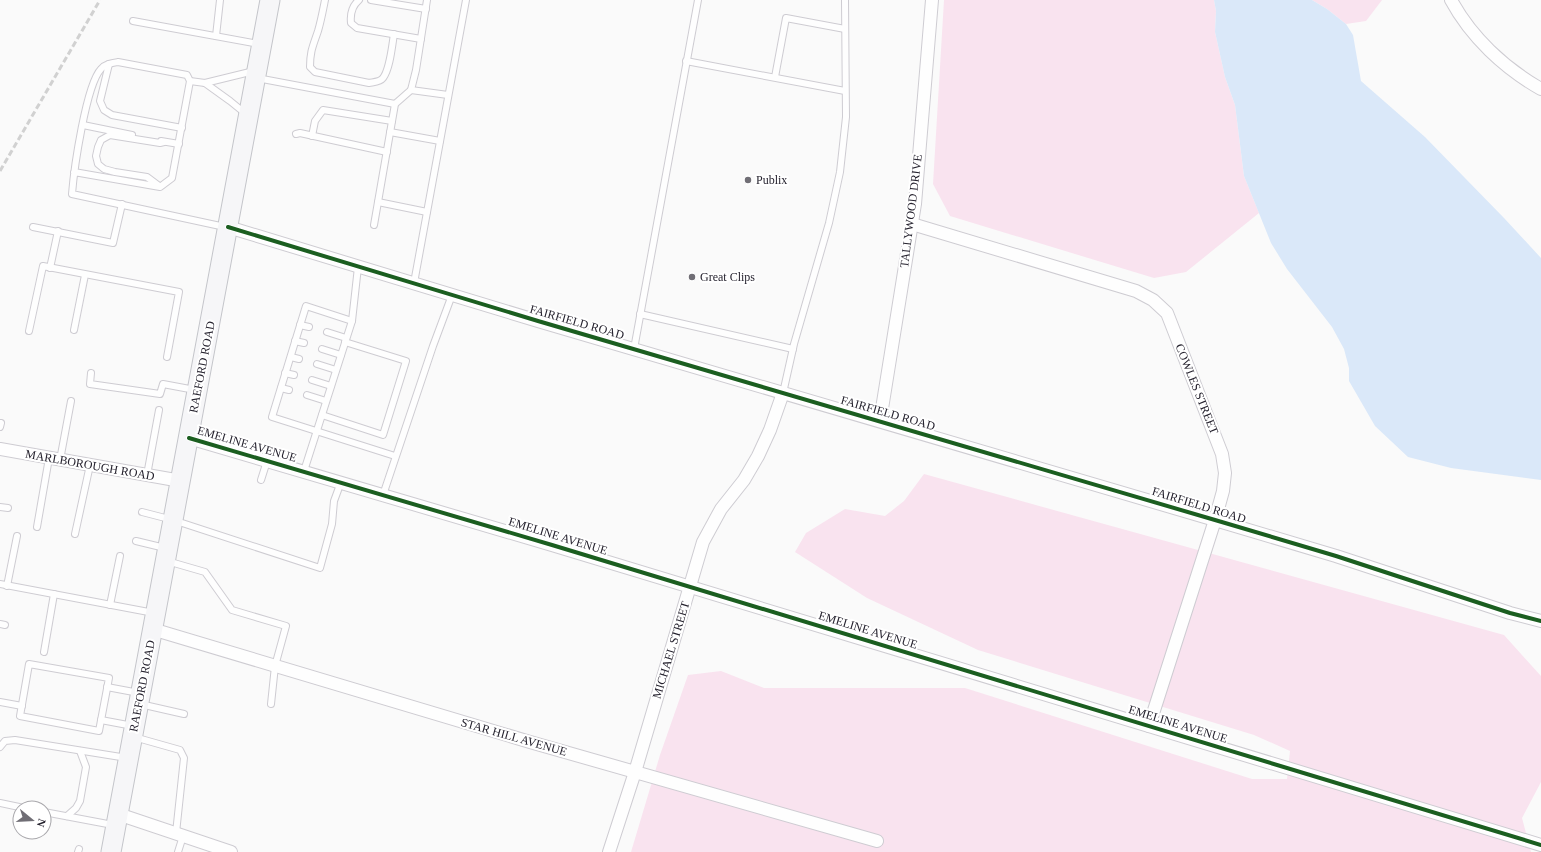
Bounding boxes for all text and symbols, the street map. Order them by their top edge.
street label: TALLYWOOD DRIVE [897,153,925,269]
place label: Publix [756,173,787,187]
marker: Publix [743,175,753,185]
place label: Great Clips [700,270,755,284]
marker: Great Clips [687,272,697,282]
street label: FAIRFIELD ROAD [528,302,626,342]
street label: RAEFORD ROAD [186,320,218,414]
street label: COWLES STREET [1172,342,1222,437]
street label: FAIRFIELD ROAD [839,393,937,433]
street label: EMELINE AVENUE [196,423,298,465]
street label: MARLBOROUGH ROAD [24,447,156,483]
street label: FAIRFIELD ROAD [1150,484,1248,526]
street label: EMELINE AVENUE [507,514,609,558]
street label: MICHAEL STREET [650,599,693,700]
street label: EMELINE AVENUE [817,608,919,652]
street label: RAEFORD ROAD [126,639,158,733]
street label: EMELINE AVENUE [1127,702,1229,746]
street label: STAR HILL AVENUE [459,715,569,759]
north arrow [12,800,52,840]
text: N [35,817,48,829]

